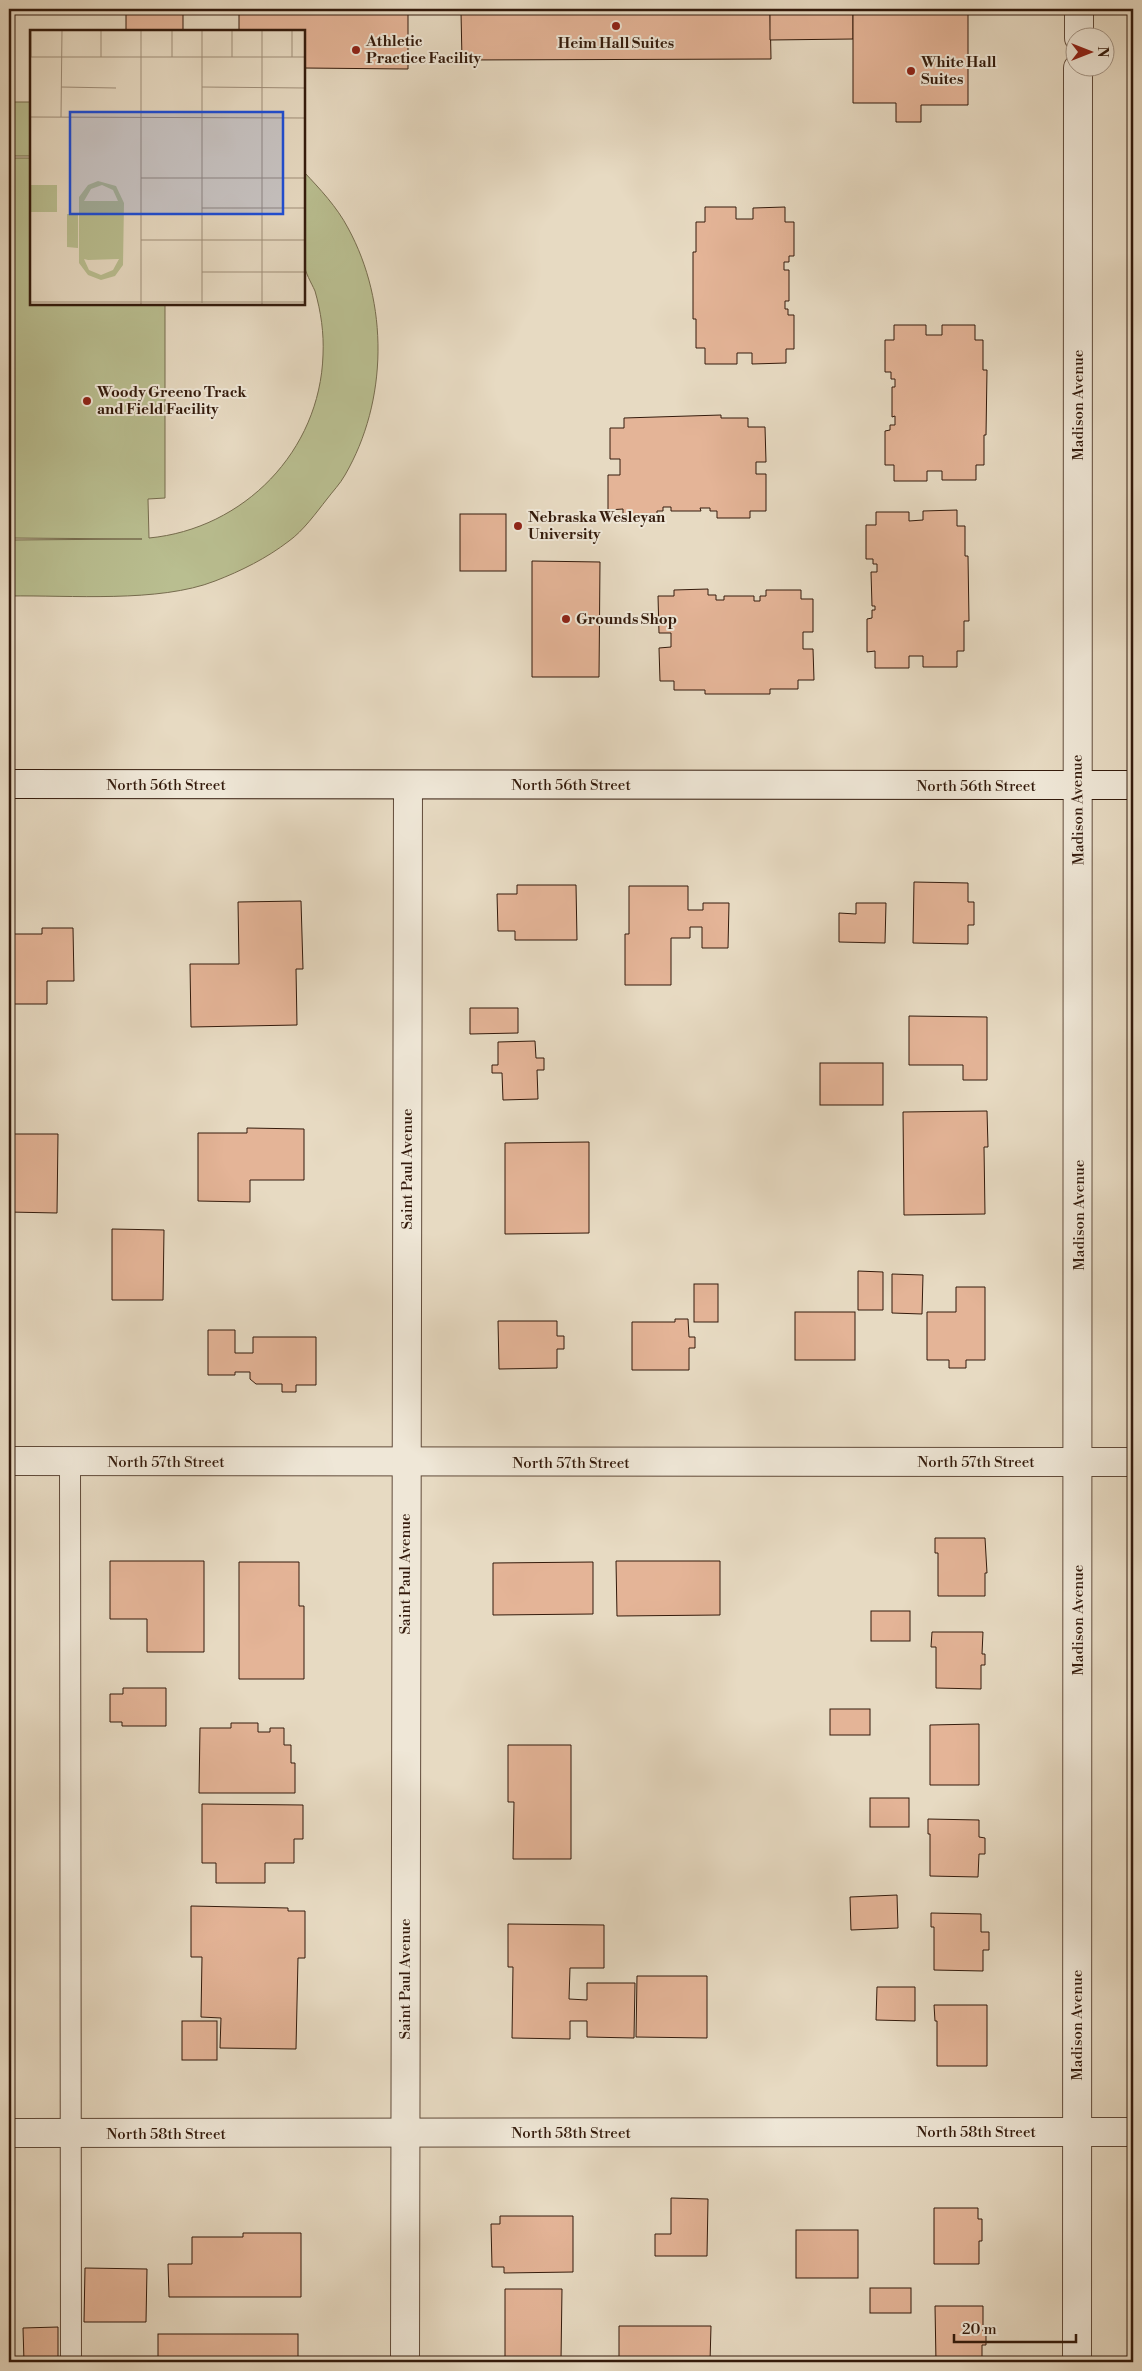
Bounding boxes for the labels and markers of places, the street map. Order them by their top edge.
marker: Heim Hall Suites [610,20,622,32]
place label: Athletic Practice Facility [365,32,481,68]
place label: Heim Hall Suites [558,34,674,53]
marker: Athletic Practice Facility [350,44,362,56]
place label: White Hall Suites [920,53,997,89]
marker: White Hall Suites [905,65,917,77]
place label: Woody Greeno Track and Field Facility [96,383,247,419]
marker: Woody Greeno Track and Field Facility [81,395,93,407]
place label: Nebraska Wesleyan University [528,508,666,544]
marker: Nebraska Wesleyan University [512,520,524,532]
place label: Grounds Shop [576,610,677,629]
marker: Grounds Shop [560,613,572,625]

